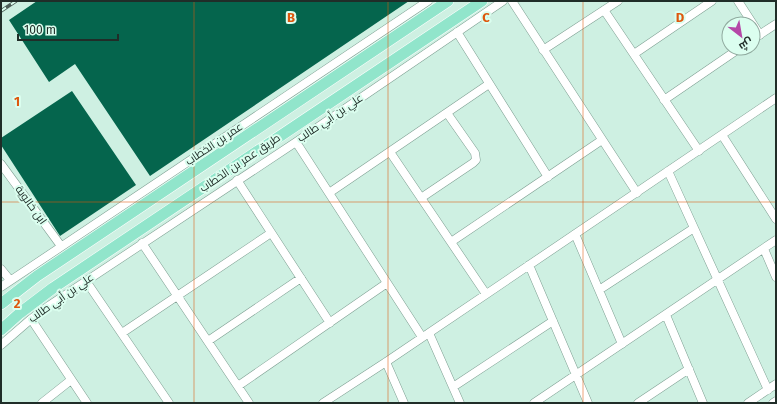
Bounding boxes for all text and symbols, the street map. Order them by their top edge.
text: B [287,10,295,25]
text: C [482,10,490,25]
text: D [676,10,685,25]
scale bar [18,16,118,42]
north arrow [721,16,761,56]
text: 100 m [24,23,56,37]
text: ش [736,35,755,53]
street label: علي بن أبي طالب [294,90,366,146]
text: 1 [14,94,20,109]
street label: عمر بن الخطاب [183,120,245,168]
street label: طريق عمر بن الخطاب [197,131,283,195]
street label: ابن خالوية [13,183,49,227]
street label: علي بن أبي طالب [25,270,97,327]
text: 2 [14,296,21,311]

